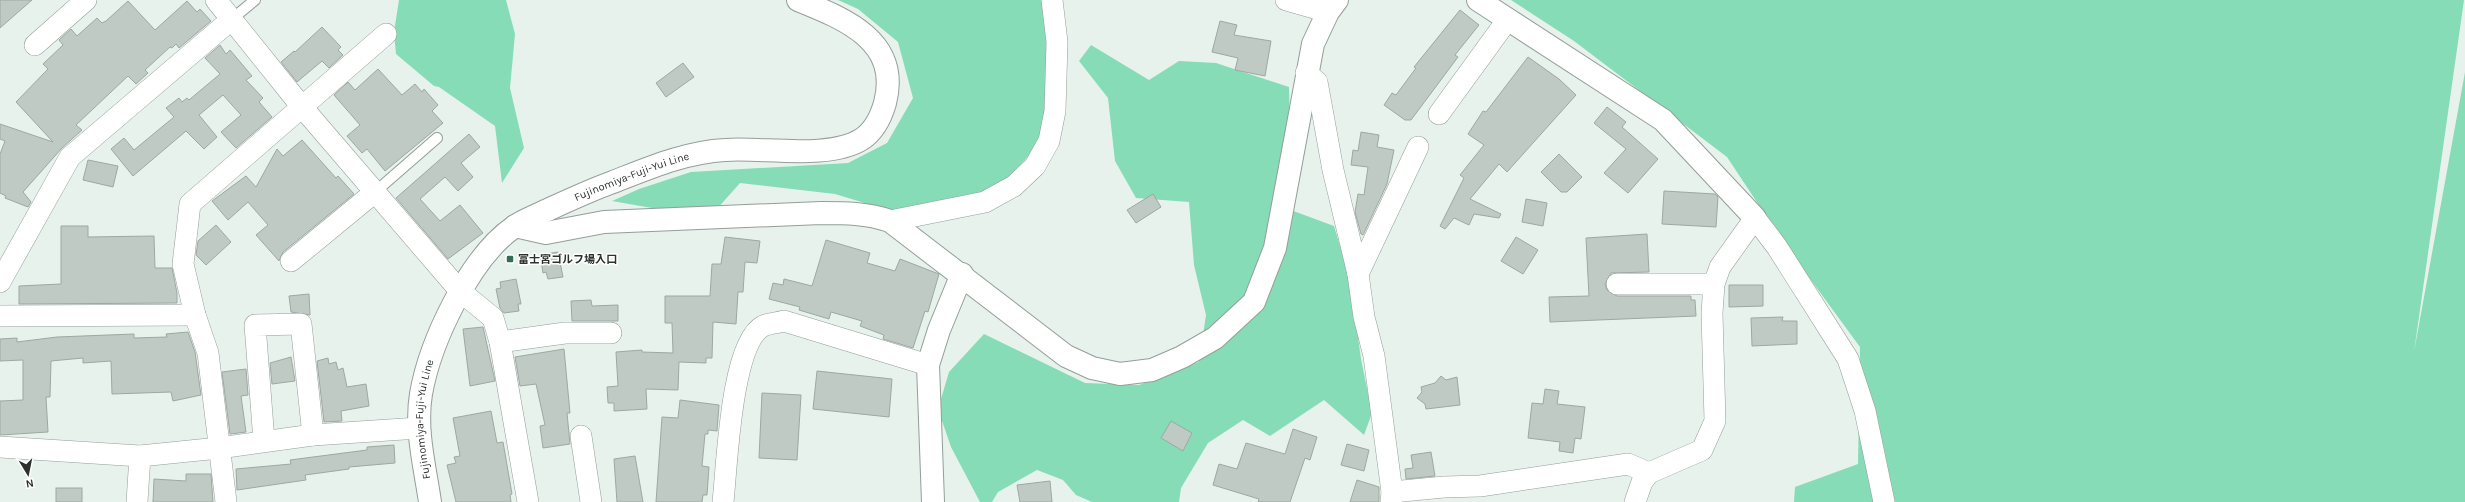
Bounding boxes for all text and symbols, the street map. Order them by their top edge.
street label: Fujinomiya-Fuji-Yui Line [572,149,691,204]
place label: 富士宮ゴルフ場入口 [518,253,617,266]
marker: 富士宮ゴルフ場入口 [505,254,515,264]
street label: Fujinomiya-Fuji-Yui Line [413,357,436,480]
north arrow [8,454,48,494]
text: N [25,476,35,490]

